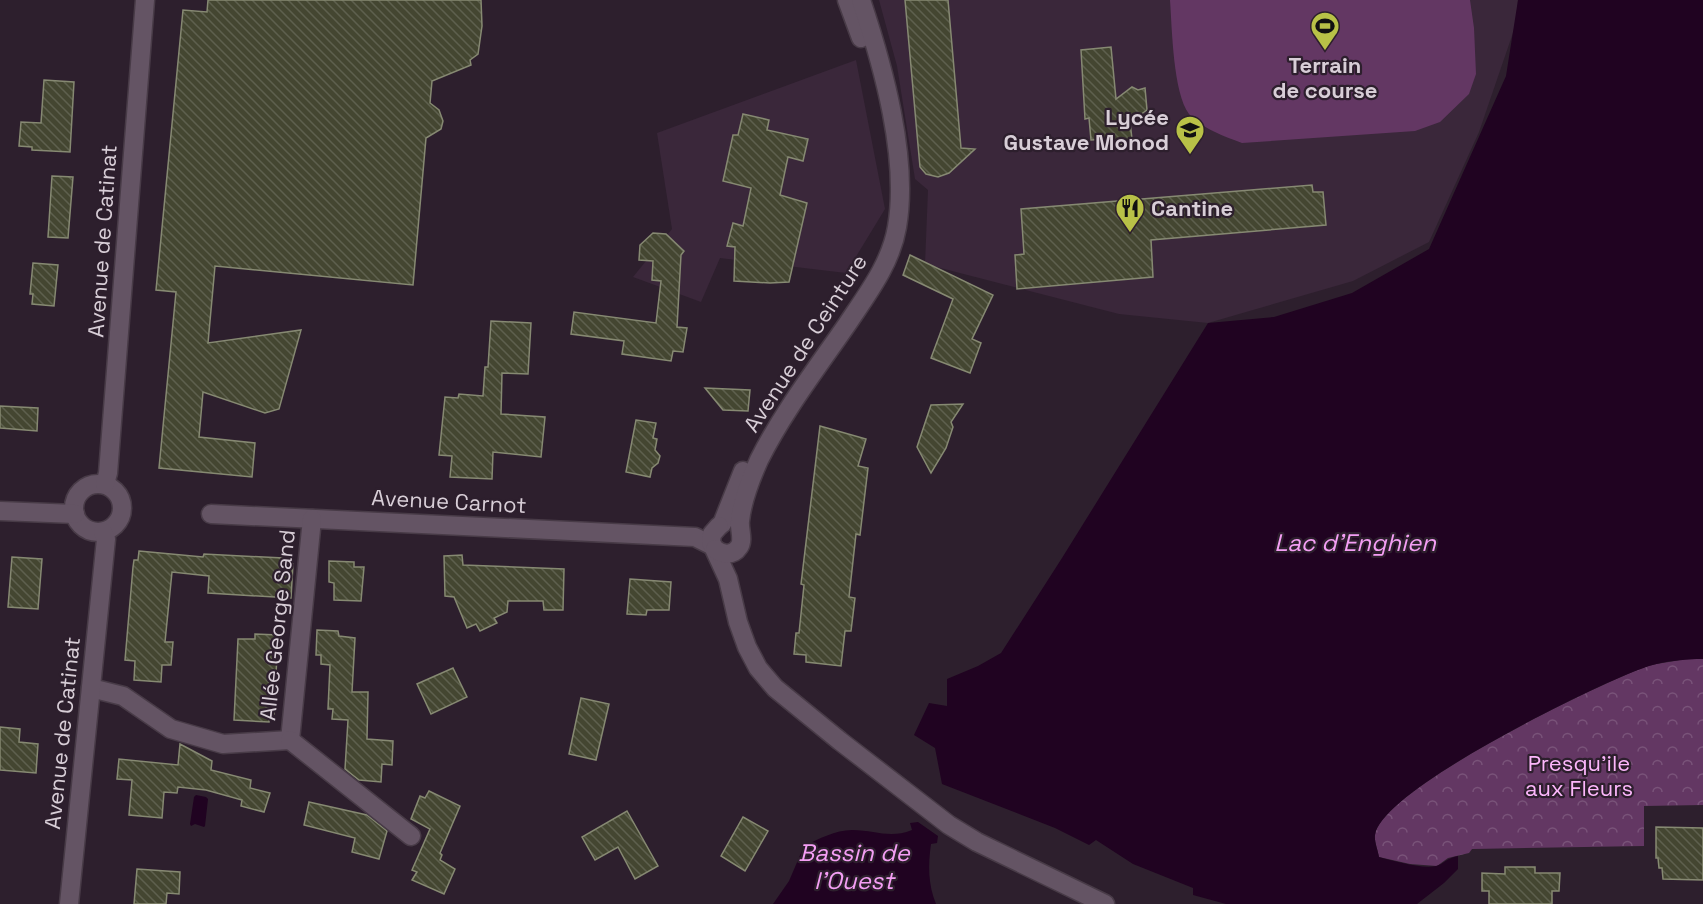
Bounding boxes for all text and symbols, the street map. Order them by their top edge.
sports icon: Terrain de course [1309,10,1341,52]
place label: Terrain de course [1273,51,1377,104]
place label: Lycée Gustave Monod [1003,103,1169,156]
school or university icon: Lycée Gustave Monod [1174,114,1206,156]
street label: Avenue de Catinat [81,144,123,338]
restaurant icon: Cantine [1114,192,1146,234]
place label: Cantine [1151,194,1233,222]
street label: Avenue de Ceinture [737,249,873,437]
street label: Avenue Carnot [371,483,527,519]
water label: Lac d'Enghien [1274,527,1437,558]
street label: Allée George Sand [253,528,301,722]
street label: Avenue de Catinat [38,635,86,831]
park label: Presqu'ile aux Fleurs [1525,749,1633,802]
water label: Bassin de l'Ouest [798,837,910,896]

